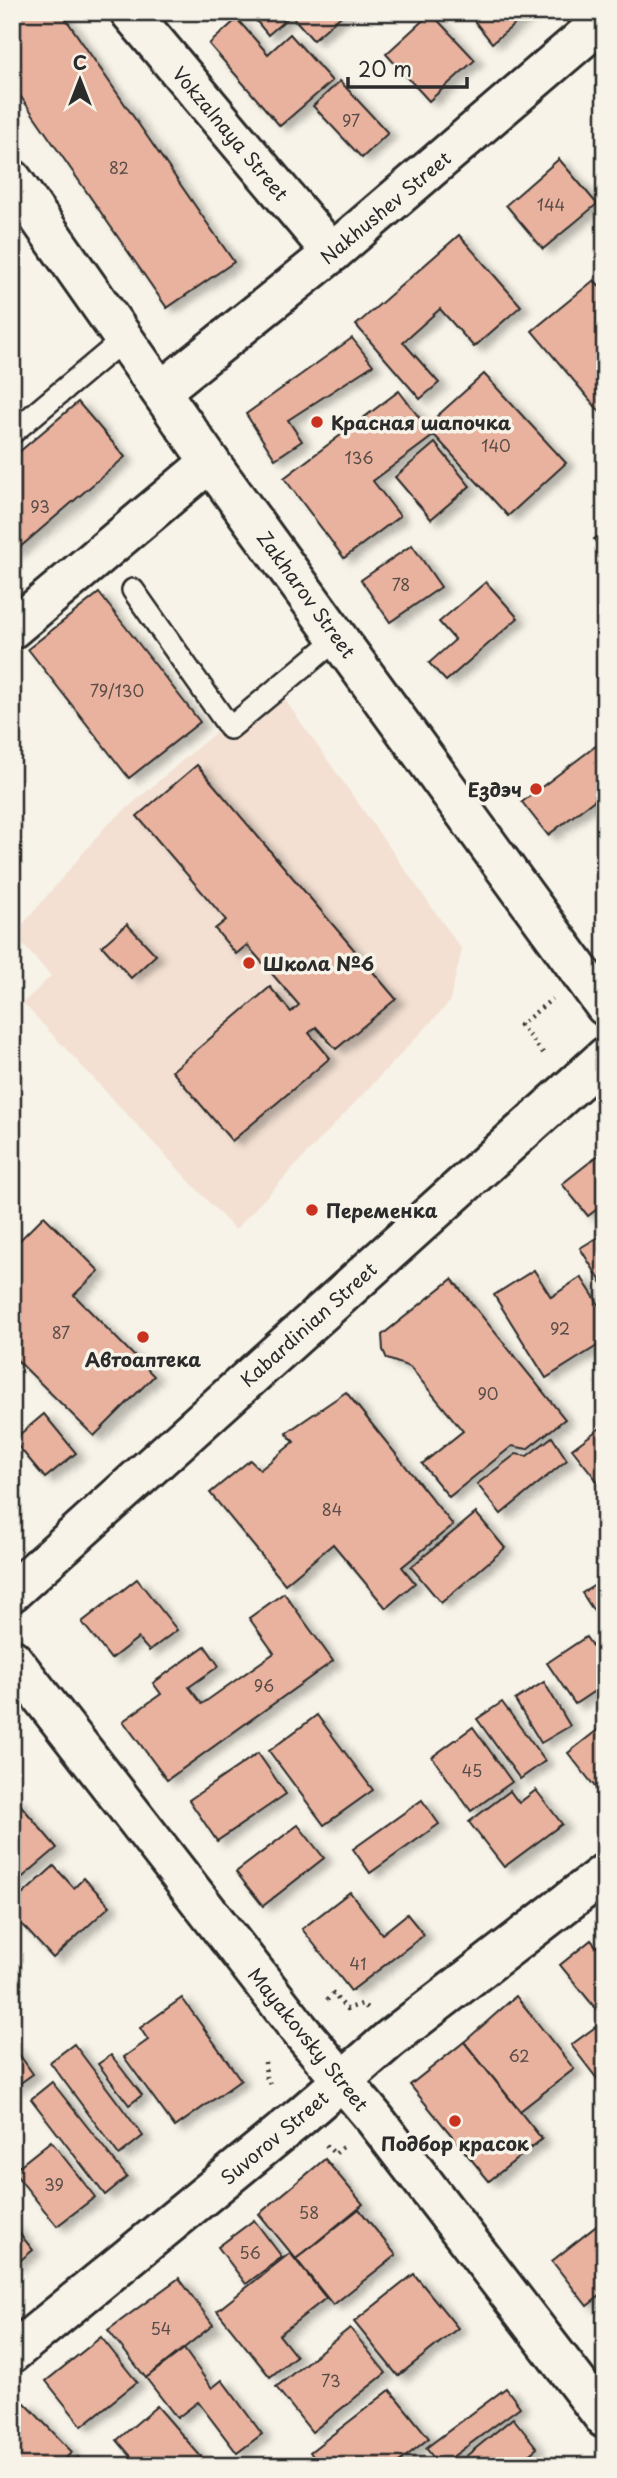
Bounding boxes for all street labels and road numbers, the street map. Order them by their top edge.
street label: Vokzalnaya Street [166,60,296,206]
street label: Nakhushev Street [314,144,456,270]
street label: Zakharov Street [251,525,363,664]
street label: Kabardinian Street [234,1255,383,1393]
street label: Mayakovsky Street [242,1961,376,2117]
street label: Suvorov Street [214,2083,334,2191]

